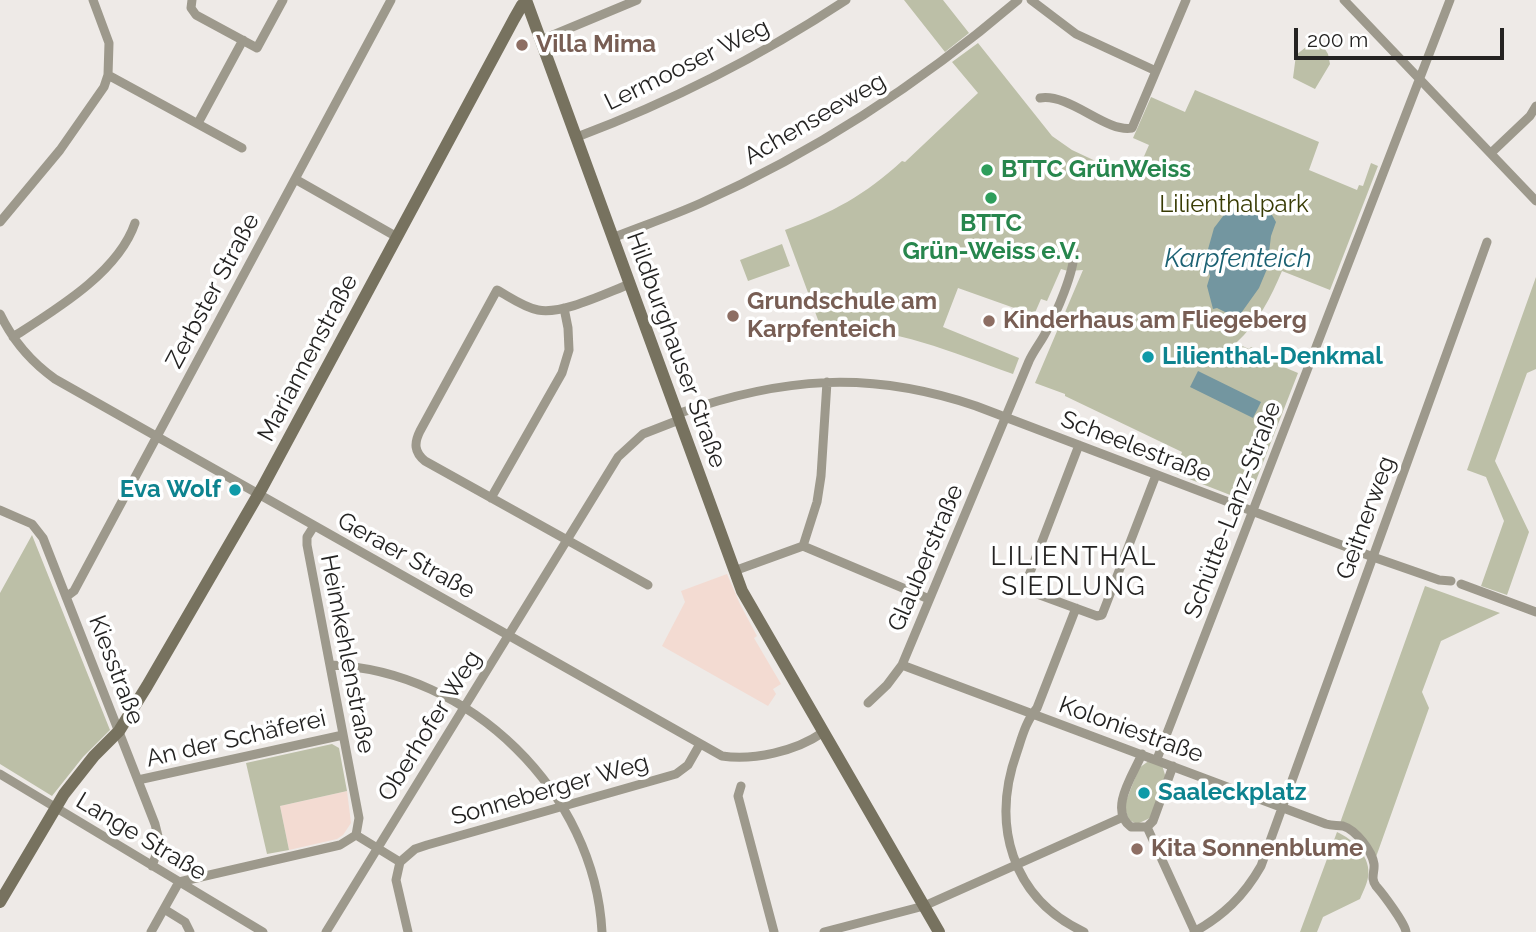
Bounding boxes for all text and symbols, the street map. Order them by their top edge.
street label: Lermooser Weg [600,13,774,117]
scale bar [1298,14,1508,58]
text: 200 m [1307,27,1368,52]
place label: Villa Mima [536,31,656,59]
marker: Villa Mima [514,37,530,53]
street label: Achenseeweg [739,67,891,171]
place label: BTTC GrünWeiss [1001,156,1191,184]
marker: BTTC GrünWeiss [979,162,995,178]
marker: BTTC Grün-Weiss e.V. [983,190,999,206]
park label: Lilienthalpark [1159,191,1309,219]
street label: Zerbster Straße [160,209,266,373]
place label: BTTC Grün-Weiss e.V. [902,210,1080,266]
street label: Hildburghauser Straße [620,228,732,472]
water label: Karpfenteich [1165,243,1311,275]
street label: Mariannenstraße [252,269,364,447]
place label: Grundschule am Karpfenteich [747,288,937,344]
place label: Kinderhaus am Fliegeberg [1003,307,1307,335]
marker: Grundschule am Karpfenteich [725,308,741,324]
marker: Kinderhaus am Fliegeberg [981,313,997,329]
place label: Lilienthal-Denkmal [1162,343,1383,371]
marker: Lilienthal-Denkmal [1140,349,1156,365]
street label: Schütte-Lanz-Straße [1178,398,1288,622]
street label: Scheelestraße [1057,405,1215,489]
street label: Geitnerweg [1330,452,1402,584]
place label: Eva Wolf [120,476,221,504]
street label: Glauberstraße [882,480,970,636]
marker: Eva Wolf [227,482,243,498]
street label: Geraer Straße [332,506,480,606]
district label: LILIENTHAL SIEDLUNG [992,541,1156,602]
street label: Heimkehlenstraße [314,552,380,756]
street label: Kiesstraße [82,611,150,729]
street label: Oberhofer Weg [372,645,488,807]
street label: Koloniestraße [1055,691,1207,769]
street label: An der Schäferei [143,704,329,774]
street label: Sonneberger Weg [448,748,652,832]
place label: Saaleckplatz [1158,779,1307,807]
marker: Saaleckplatz [1136,785,1152,801]
street label: Lange Straße [70,787,212,887]
place label: Kita Sonnenblume [1151,835,1363,863]
marker: Kita Sonnenblume [1129,841,1145,857]

